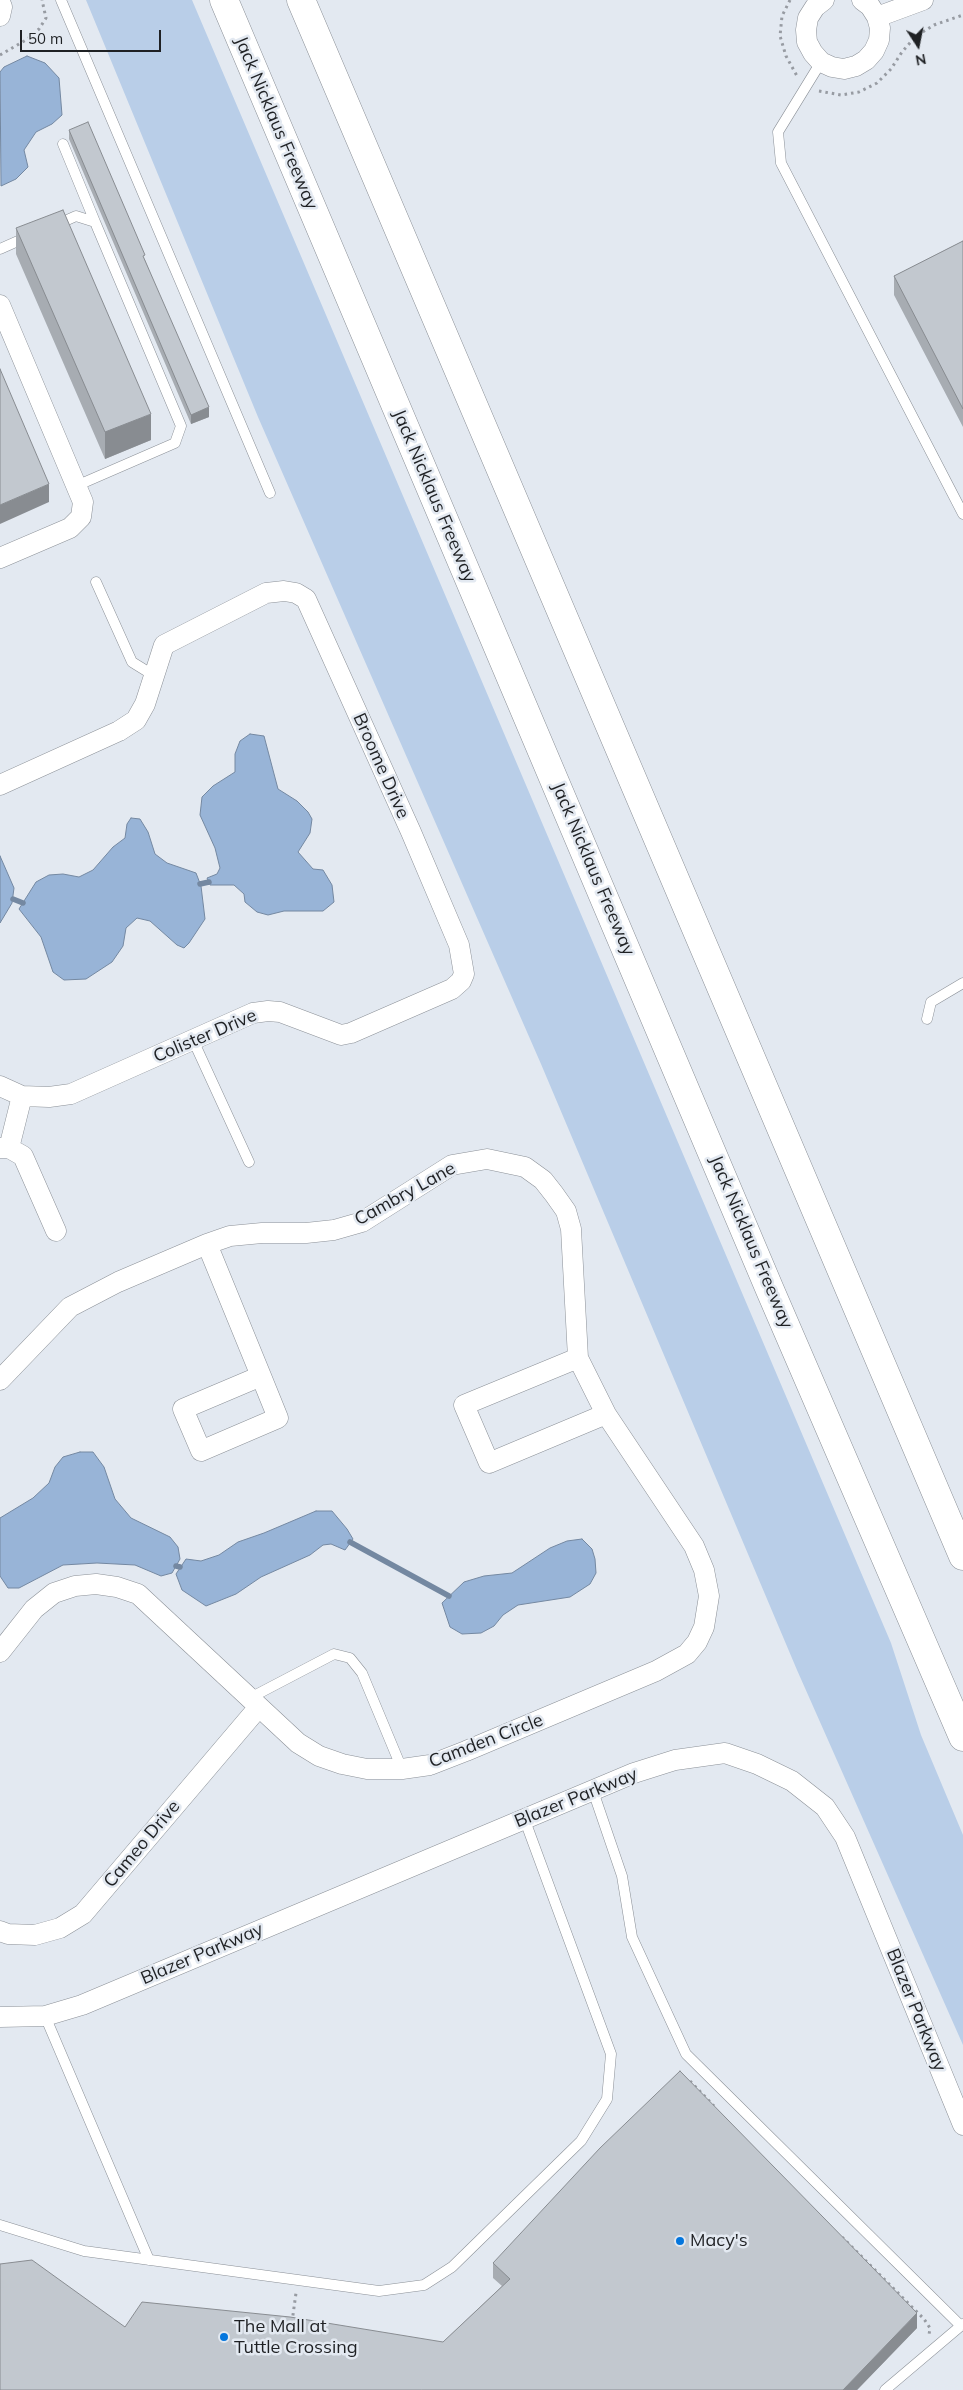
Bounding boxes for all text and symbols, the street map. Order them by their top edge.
scale bar [22,20,164,52]
north arrow [893,20,943,70]
text: 50 m [28,29,63,48]
street label: Jack Nicklaus Freeway [230,33,322,213]
text: N [914,50,928,70]
street label: Jack Nicklaus Freeway [388,406,480,586]
street label: Broome Drive [348,710,414,822]
street label: Jack Nicklaus Freeway [547,779,639,959]
street label: Colister Drive [150,1005,260,1067]
street label: Jack Nicklaus Freeway [705,1152,797,1332]
street label: Cambry Lane [351,1157,459,1231]
street label: Camden Circle [426,1709,546,1773]
street label: Blazer Parkway [511,1763,641,1833]
street label: Cameo Drive [99,1796,185,1892]
street label: Blazer Parkway [138,1918,266,1990]
street label: Blazer Parkway [881,1945,951,2075]
place label: Macy's [690,2230,748,2252]
marker: Macy's [674,2235,686,2247]
place label: The Mall at Tuttle Crossing [234,2316,358,2358]
marker: The Mall at Tuttle Crossing [218,2331,230,2343]

